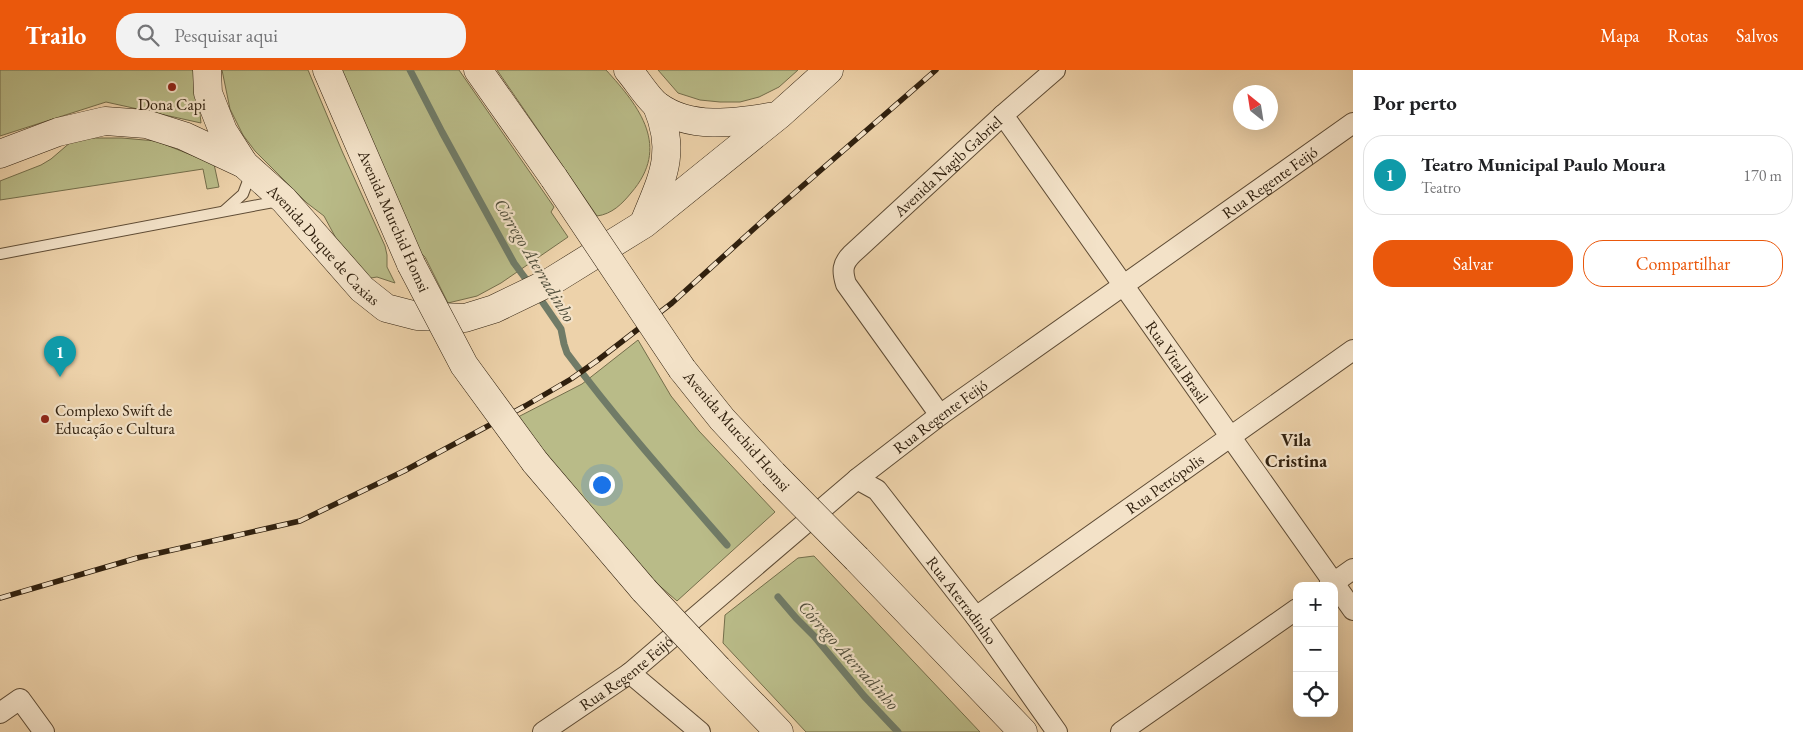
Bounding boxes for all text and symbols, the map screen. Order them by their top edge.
search box [116,13,466,58]
text: Trailo [25,20,86,51]
icon: search [134,21,162,49]
text: Pesquisar aqui [174,23,278,48]
text: Mapa [1600,24,1640,47]
text: Rotas [1668,24,1708,47]
text: Salvos [1736,24,1778,47]
marker: Dona Capi [166,81,178,93]
north arrow [1233,85,1278,130]
text: Por perto [1373,89,1457,116]
place label: Dona Capi [138,94,206,115]
street label: Avenida Nagib Gabriel [888,111,1006,222]
street label: Rua Regente Feijó [1217,141,1322,223]
street label: Avenida Murchid Homsi [353,146,435,295]
text: Teatro Municipal Paulo Moura [1421,152,1666,177]
text: 1 [1386,165,1394,186]
text: 170 m [1743,165,1782,186]
text: Teatro [1421,177,1461,198]
street label: Avenida Duque de Caxias [262,179,384,310]
water label: Córrego Aterradinho [488,194,581,327]
button: Salvar [1373,240,1573,287]
button: Compartilhar [1583,240,1783,287]
street label: Rua Vital Brasil [1141,316,1214,407]
pin: 1 [44,336,76,377]
street label: Avenida Murchid Homsi [678,365,795,496]
street label: Rua Regente Feijó [889,374,992,458]
place label: Complexo Swift de Educação e Cultura [55,400,175,439]
marker: Complexo Swift de Educação e Cultura [39,413,51,425]
district label: Vila Cristina [1265,428,1327,472]
street label: Rua Petrópolis [1121,449,1208,518]
your location [589,472,615,498]
street label: Rua Aterradinho [922,552,1002,648]
map controls [1293,582,1338,717]
button: + [1293,582,1338,627]
water label: Córrego Aterradinho [793,595,904,715]
button: − [1293,627,1338,672]
street label: Rua Regente Feijó [575,630,677,715]
button: locate [1293,672,1338,717]

